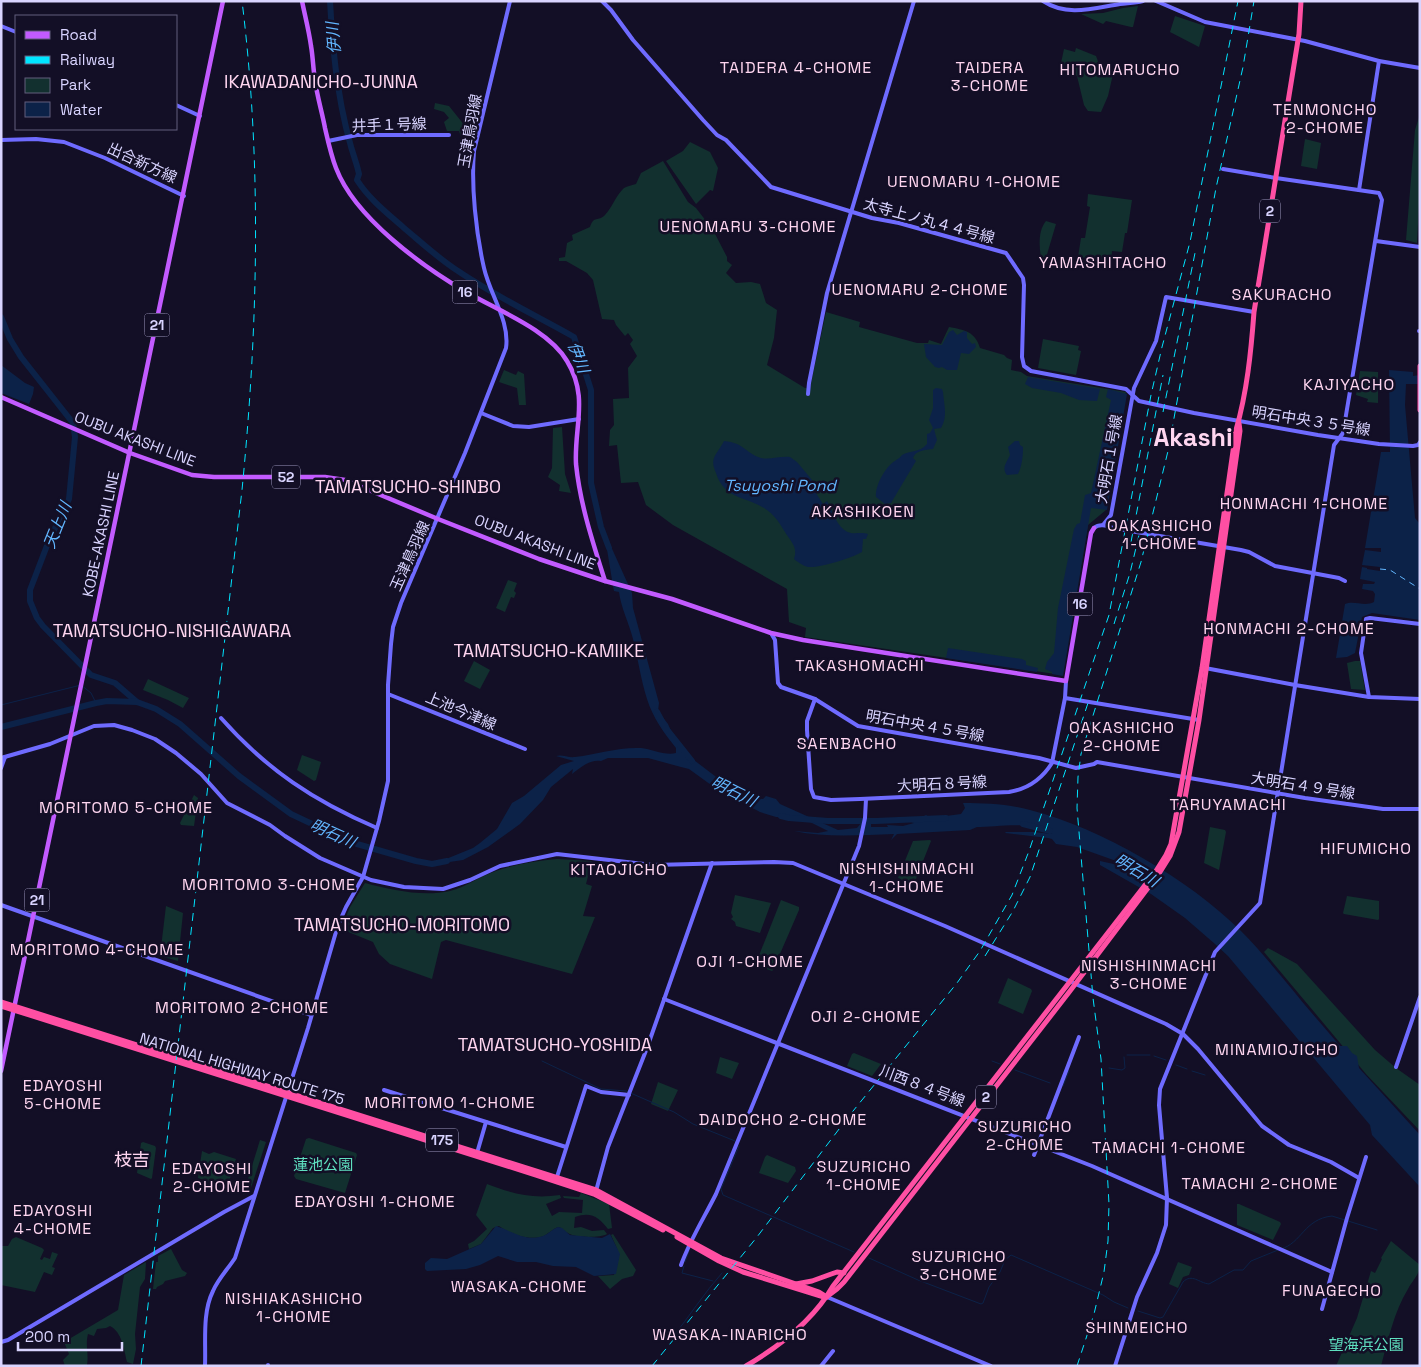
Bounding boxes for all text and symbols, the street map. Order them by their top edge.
legend [15,15,178,130]
water label: 伊川 [321,19,345,55]
text: Road [60,25,97,44]
text: Railway [60,50,115,69]
district label: TAIDERA 4-CHOME [720,57,872,78]
district label: TAIDERA 3-CHOME [951,57,1029,96]
district label: HITOMARUCHO [1059,59,1181,80]
district label: IKAWADANICHO-JUNNA [224,70,418,93]
text: Park [60,75,91,94]
street label: 玉津鳥羽線 [454,92,485,170]
district label: TENMONCHO 2-CHOME [1273,99,1377,138]
text: Water [60,100,103,119]
street label: 井手１号線 [351,114,427,135]
street label: 出合新方線 [104,138,180,187]
district label: UENOMARU 1-CHOME [887,171,1061,192]
street label: 太寺上ノ丸４４号線 [861,194,997,247]
road number: 2 [1260,200,1280,222]
district label: UENOMARU 3-CHOME [659,216,837,237]
district label: YAMASHITACHO [1039,252,1167,273]
district label: UENOMARU 2-CHOME [832,279,1008,300]
road number: 16 [452,280,478,304]
district label: SAKURACHO [1232,284,1332,305]
road number: 21 [144,314,170,336]
water label: 伊川 [563,338,595,378]
district label: KAJIYACHO [1303,374,1395,395]
street label: 明石中央３５号線 [1250,402,1372,439]
street label: OUBU AKASHI LINE [72,407,199,470]
street label: 大明石１号線 [1091,413,1126,505]
district label: Akashi [1153,421,1233,453]
road number: 52 [272,466,300,488]
street label: KOBE-AKASHI LINE [78,469,123,599]
district label: TAMATSUCHO-SHINBO [315,475,501,498]
water label: Tsuyoshi Pond [724,475,837,496]
district label: HONMACHI 1-CHOME [1220,493,1388,514]
water label: 天上川 [39,497,77,551]
district label: AKASHIKOEN [811,501,915,522]
street label: OUBU AKASHI LINE [472,510,599,573]
district label: OAKASHICHO 1-CHOME [1107,515,1213,554]
street label: 玉津鳥羽線 [386,518,433,594]
road number: 16 [1068,592,1092,616]
district label: HONMACHI 2-CHOME [1203,618,1375,639]
district label: TAMATSUCHO-NISHIGAWARA [53,619,291,642]
district label: TAMATSUCHO-KAMIIKE [454,639,644,662]
district label: TAKASHOMACHI [795,655,925,676]
street label: 上池今津線 [423,687,499,734]
street label: 明石中央４５号線 [864,706,986,745]
district label: OAKASHICHO 2-CHOME [1069,717,1175,756]
district label: SAENBACHO [797,733,897,754]
street label: 大明石４９号線 [1250,768,1356,803]
water label: 明石川 [708,771,762,812]
street label: 大明石８号線 [897,772,987,795]
district label: TARUYAMACHI [1169,794,1287,815]
district label: MORITOMO 5-CHOME [39,797,213,818]
water label: 明石川 [307,814,361,854]
district label: HIFUMICHO [1320,838,1412,859]
water label: 明石川 [1111,849,1164,893]
district label: NISHISHINMACHI 1-CHOME [839,858,975,897]
district label: KITAOJICHO [570,859,668,880]
district label: MORITOMO 3-CHOME [182,874,356,895]
road number: 21 [24,888,50,912]
district label: TAMATSUCHO-MORITOMO [294,913,510,936]
district label: MORITOMO 4-CHOME [10,939,184,960]
district label: OJI 1-CHOME [696,951,804,972]
district label: NISHISHINMACHI 3-CHOME [1081,955,1217,994]
district label: MORITOMO 2-CHOME [155,997,329,1018]
district label: OJI 2-CHOME [811,1006,921,1027]
street label: NATIONAL HIGHWAY ROUTE 175 [137,1028,347,1109]
district label: TAMATSUCHO-YOSHIDA [458,1033,652,1056]
district label: MINAMIOJICHO [1215,1039,1339,1060]
street label: 川西８４号線 [877,1061,968,1111]
district label: EDAYOSHI 5-CHOME [23,1075,103,1114]
road number: 2 [976,1086,996,1108]
district label: MORITOMO 1-CHOME [364,1092,536,1113]
district label: DAIDOCHO 2-CHOME [699,1109,867,1130]
district label: SUZURICHO 2-CHOME [978,1116,1072,1155]
road number: 175 [426,1128,458,1152]
district label: TAMACHI 1-CHOME [1092,1137,1246,1158]
district label: 枝吉 [114,1148,150,1171]
park label: 蓮池公園 [293,1155,353,1174]
district label: SUZURICHO 1-CHOME [817,1156,911,1195]
district label: EDAYOSHI 2-CHOME [172,1158,252,1197]
district label: TAMACHI 2-CHOME [1181,1173,1339,1194]
district label: EDAYOSHI 1-CHOME [295,1191,455,1212]
district label: EDAYOSHI 4-CHOME [13,1200,93,1239]
district label: SUZURICHO 3-CHOME [912,1246,1006,1285]
district label: WASAKA-CHOME [451,1276,587,1297]
district label: FUNAGECHO [1282,1280,1382,1301]
district label: NISHIAKASHICHO 1-CHOME [225,1288,363,1327]
district label: SHINMEICHO [1085,1317,1189,1338]
scale bar [18,1320,121,1352]
district label: WASAKA-INARICHO [652,1324,808,1345]
text: 200 m [25,1327,70,1346]
park label: 望海浜公園 [1328,1335,1404,1354]

